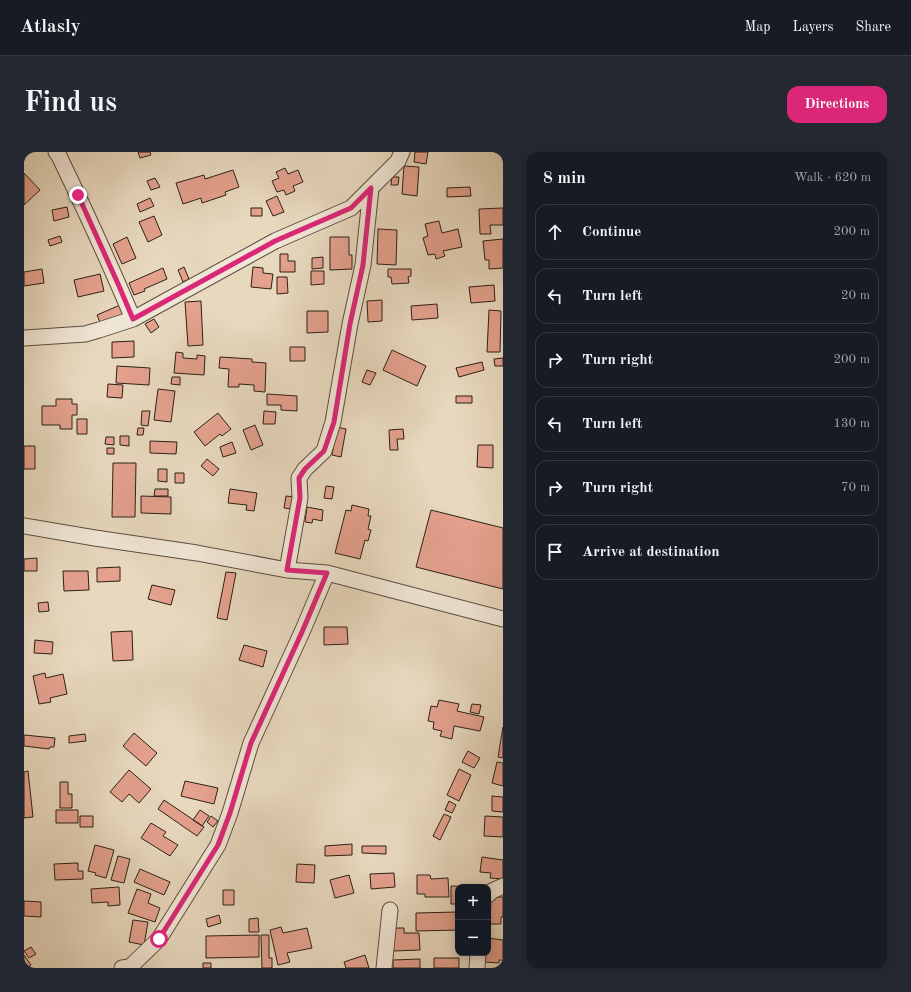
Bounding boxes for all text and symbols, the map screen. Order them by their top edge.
text: Atlasly [20,18,81,37]
text: Map [745,20,771,34]
text: Layers [793,20,834,34]
text: Share [856,20,891,34]
button: Directions [787,86,887,123]
text: Find us [24,90,117,118]
text: 8 min [543,170,586,187]
text: Walk · 620 m [794,171,871,184]
route end [69,186,87,204]
icon: ahead [544,221,566,243]
text: Continue [582,225,641,240]
text: 200 m [833,225,870,238]
icon: left [544,285,566,307]
text: Turn left [582,289,642,304]
text: 20 m [841,289,870,302]
icon: right [544,349,566,371]
text: Turn right [582,353,653,368]
text: 200 m [833,353,870,366]
icon: left [544,413,566,435]
text: Turn left [582,417,642,432]
text: 130 m [833,417,870,430]
icon: right [544,477,566,499]
text: Turn right [582,481,653,496]
text: 70 m [841,481,870,494]
icon: arrive [544,541,566,563]
text: Arrive at destination [582,545,720,560]
map controls [455,884,491,956]
button: + [455,884,491,920]
button: − [455,920,491,956]
route start [150,930,168,948]

